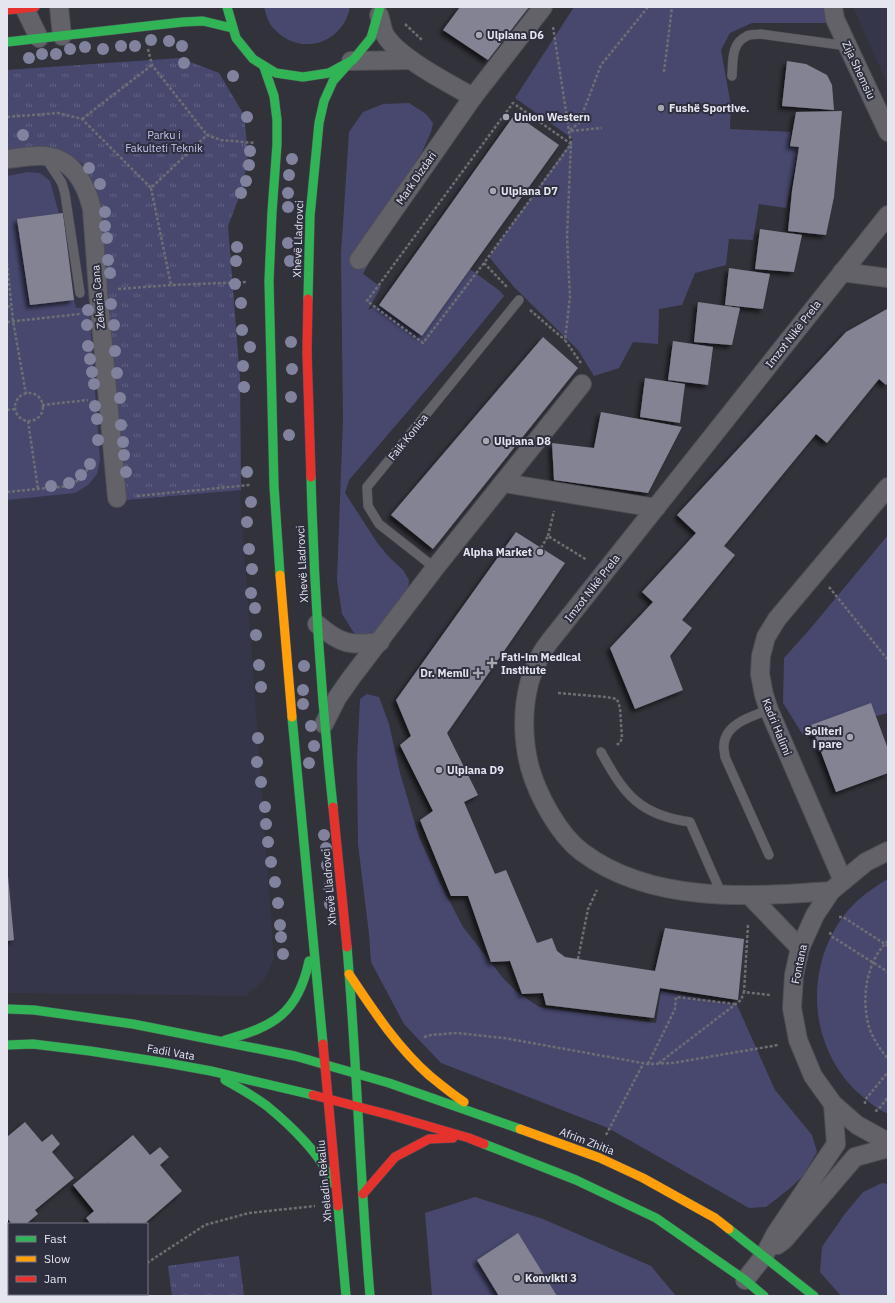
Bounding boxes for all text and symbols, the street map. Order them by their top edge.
place label: Ulpiana D6 [487,28,544,42]
marker: Ulpiana D6 [474,30,484,40]
street label: Zija Shemsiu [839,38,879,102]
place label: Fushë Sportive. [669,101,749,115]
marker: Fushë Sportive. [656,103,666,113]
place label: Union Western [514,110,590,124]
marker: Union Western [501,112,511,122]
park label: Parku i Fakulteti Teknik [125,128,203,155]
street label: Mark Dizdari [393,149,439,207]
place label: Ulpiana D7 [501,184,558,198]
marker: Ulpiana D7 [488,186,498,196]
street label: Xhevë Lladrovci [290,200,306,278]
street label: Zekeria Cana [88,264,108,330]
street label: Imzot Nikë Prela [762,297,824,371]
street label: Faik Konica [385,411,431,463]
place label: Ulpiana D8 [494,434,551,448]
marker: Ulpiana D8 [481,436,491,446]
street label: Xhevë Lladrovci [293,525,311,603]
place label: Alpha Market [463,545,532,559]
marker: Alpha Market [535,547,545,557]
street label: Imzot Nikë Prela [561,551,623,625]
place label: Fati-im Medical Institute [501,650,582,677]
marker: Fati-im Medical Institute [486,657,498,669]
place label: Dr. Memli [420,666,469,680]
marker: Dr. Memli [472,667,484,679]
street label: Kadri Halimi [759,696,795,758]
place label: Soliteri i pare [805,724,842,751]
marker: Soliteri i pare [845,732,855,742]
place label: Ulpiana D9 [447,763,504,777]
marker: Ulpiana D9 [434,765,444,775]
street label: Xhevë Lladrovci [319,848,339,926]
street label: Fontana [788,943,810,985]
street label: Fadil Vata [146,1041,196,1063]
street label: Afrim Zhitia [558,1124,616,1158]
street label: Xheladin Rekaliu [313,1139,335,1223]
legend [8,1223,148,1295]
text: Fast [44,1231,67,1246]
text: Slow [44,1251,70,1266]
text: Jam [44,1271,67,1286]
place label: Konvikti 3 [525,1271,577,1285]
marker: Konvikti 3 [512,1273,522,1283]

